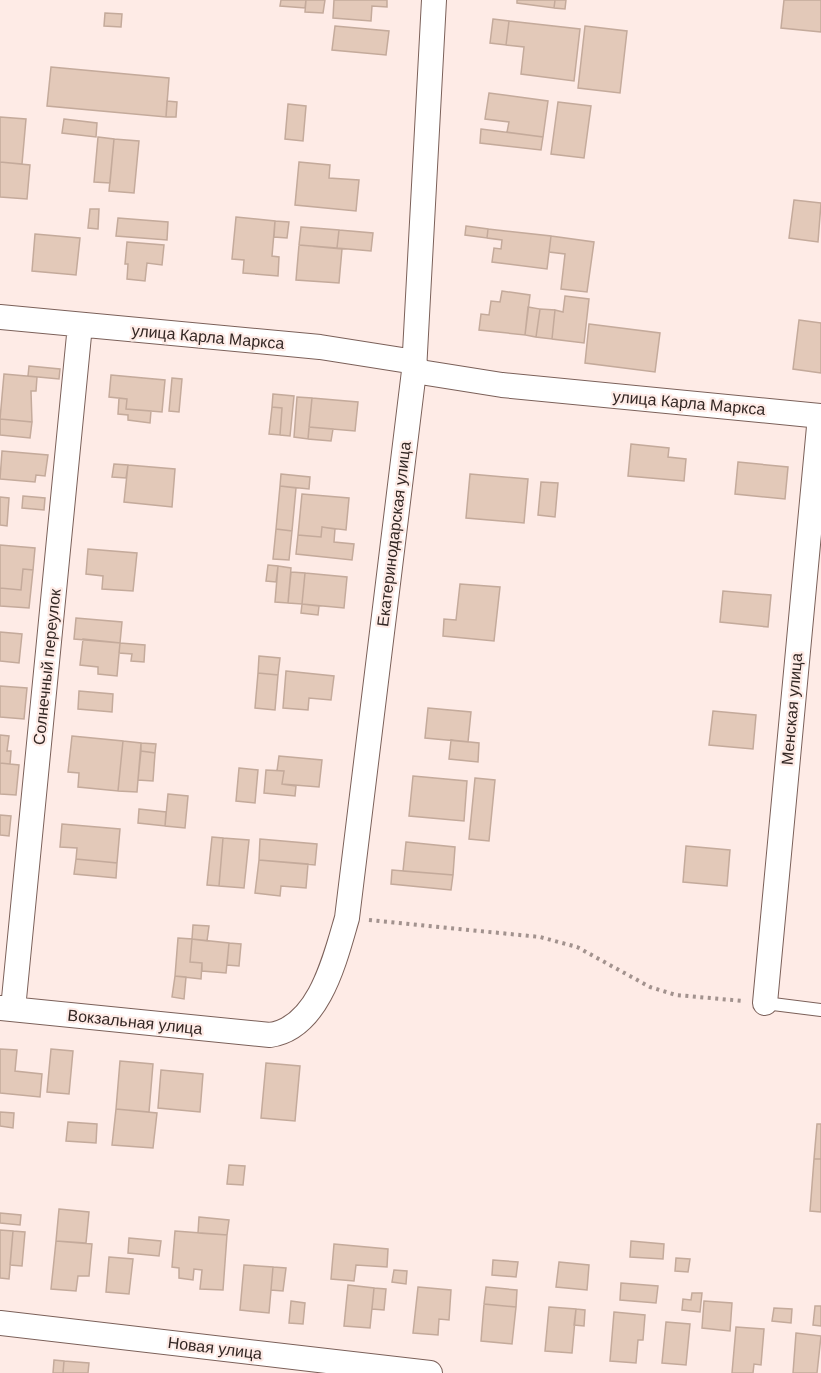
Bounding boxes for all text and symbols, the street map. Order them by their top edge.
street label: улица Карла Маркса [131,322,285,352]
street label: улица Карла Маркса [612,388,766,418]
street label: Екатеринодарская улица [374,440,414,627]
street label: Солнечный переулок [30,587,64,746]
street label: Менская улица [779,652,805,766]
street label: Вокзальная улица [67,1006,203,1038]
street label: Новая улица [167,1334,263,1362]

